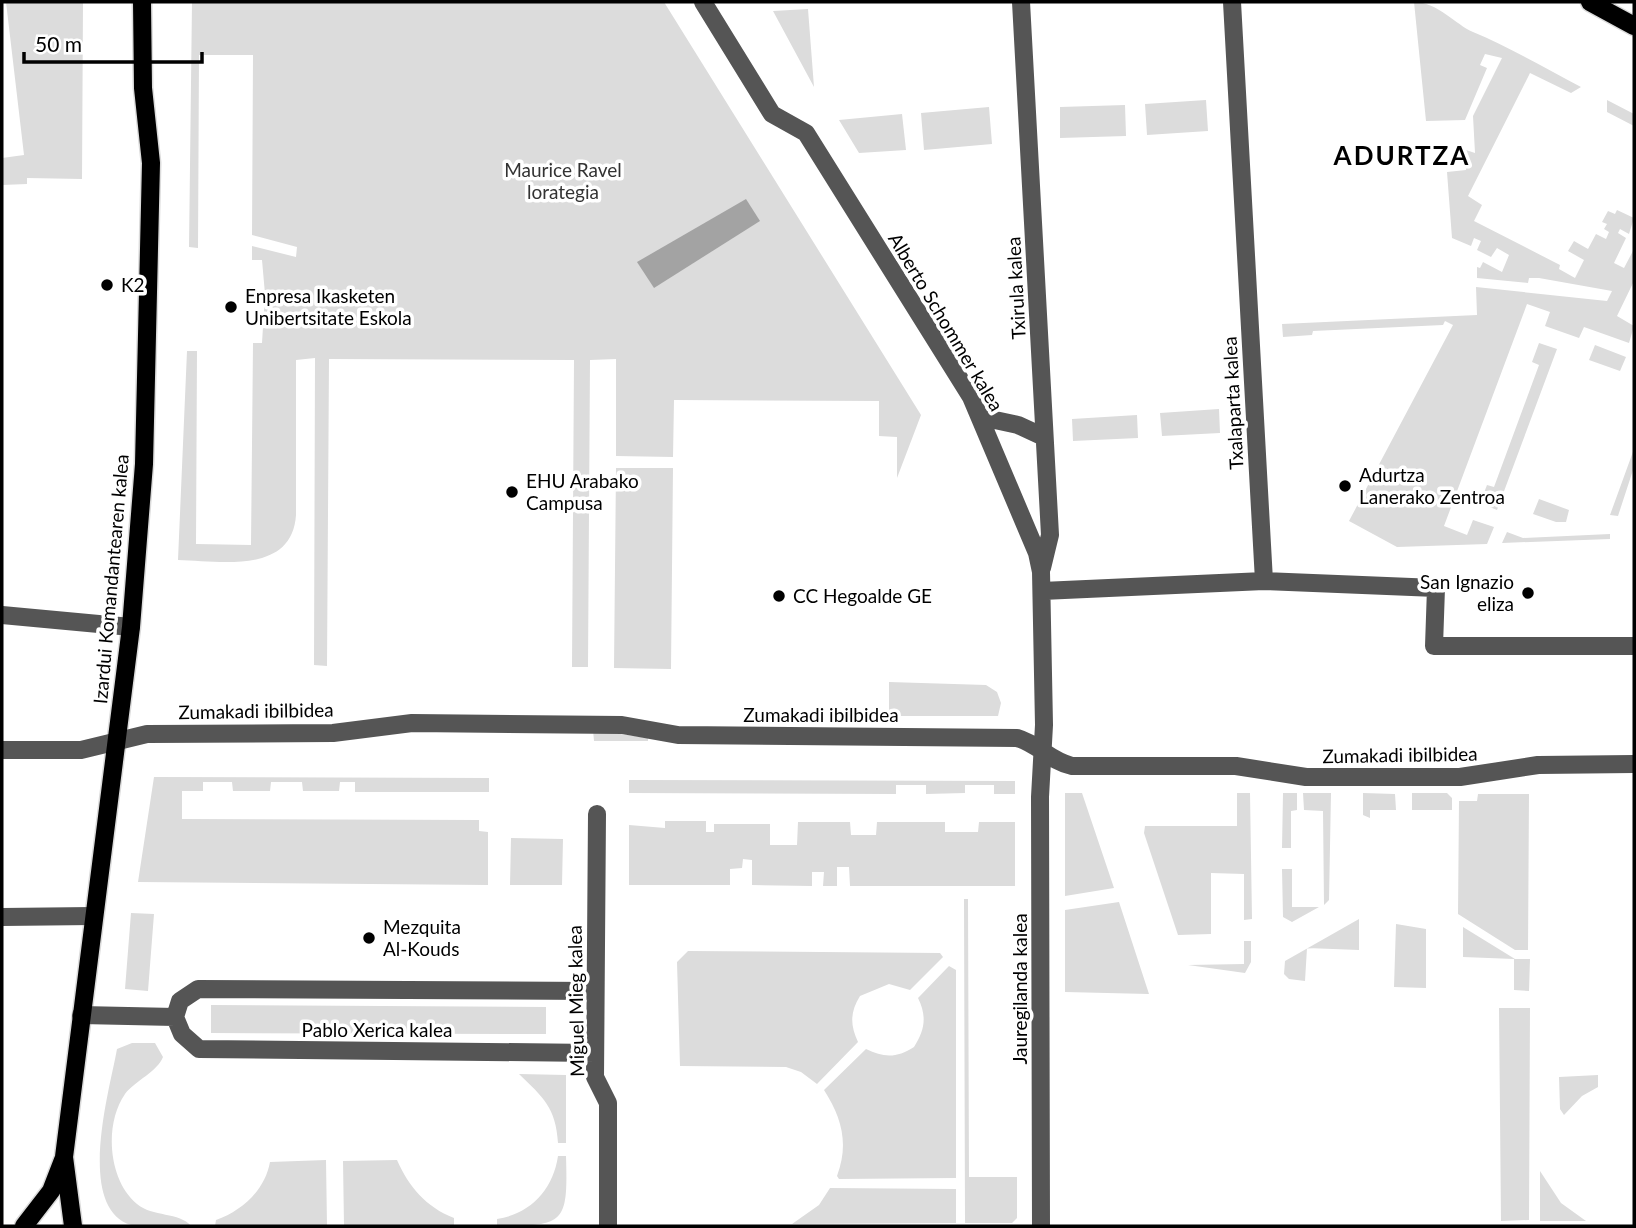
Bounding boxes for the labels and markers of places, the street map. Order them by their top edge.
place label: K2 [121,273,145,296]
marker: K2 [99,277,115,293]
place label: Enpresa Ikasketen Unibertsitate Eskola [245,284,412,329]
marker: Enpresa Ikasketen Unibertsitate Eskola [223,299,239,315]
place label: Adurtza Lanerako Zentroa [1359,463,1505,508]
place label: EHU Arabako Campusa [526,469,639,514]
marker: Adurtza Lanerako Zentroa [1337,478,1353,494]
marker: EHU Arabako Campusa [504,484,520,500]
place label: San Ignazio eliza [1420,570,1514,615]
place label: CC Hegoalde GE [793,584,932,607]
marker: San Ignazio eliza [1520,585,1536,601]
marker: CC Hegoalde GE [771,588,787,604]
place label: Mezquita Al-Kouds [383,915,461,960]
marker: Mezquita Al-Kouds [361,930,377,946]

